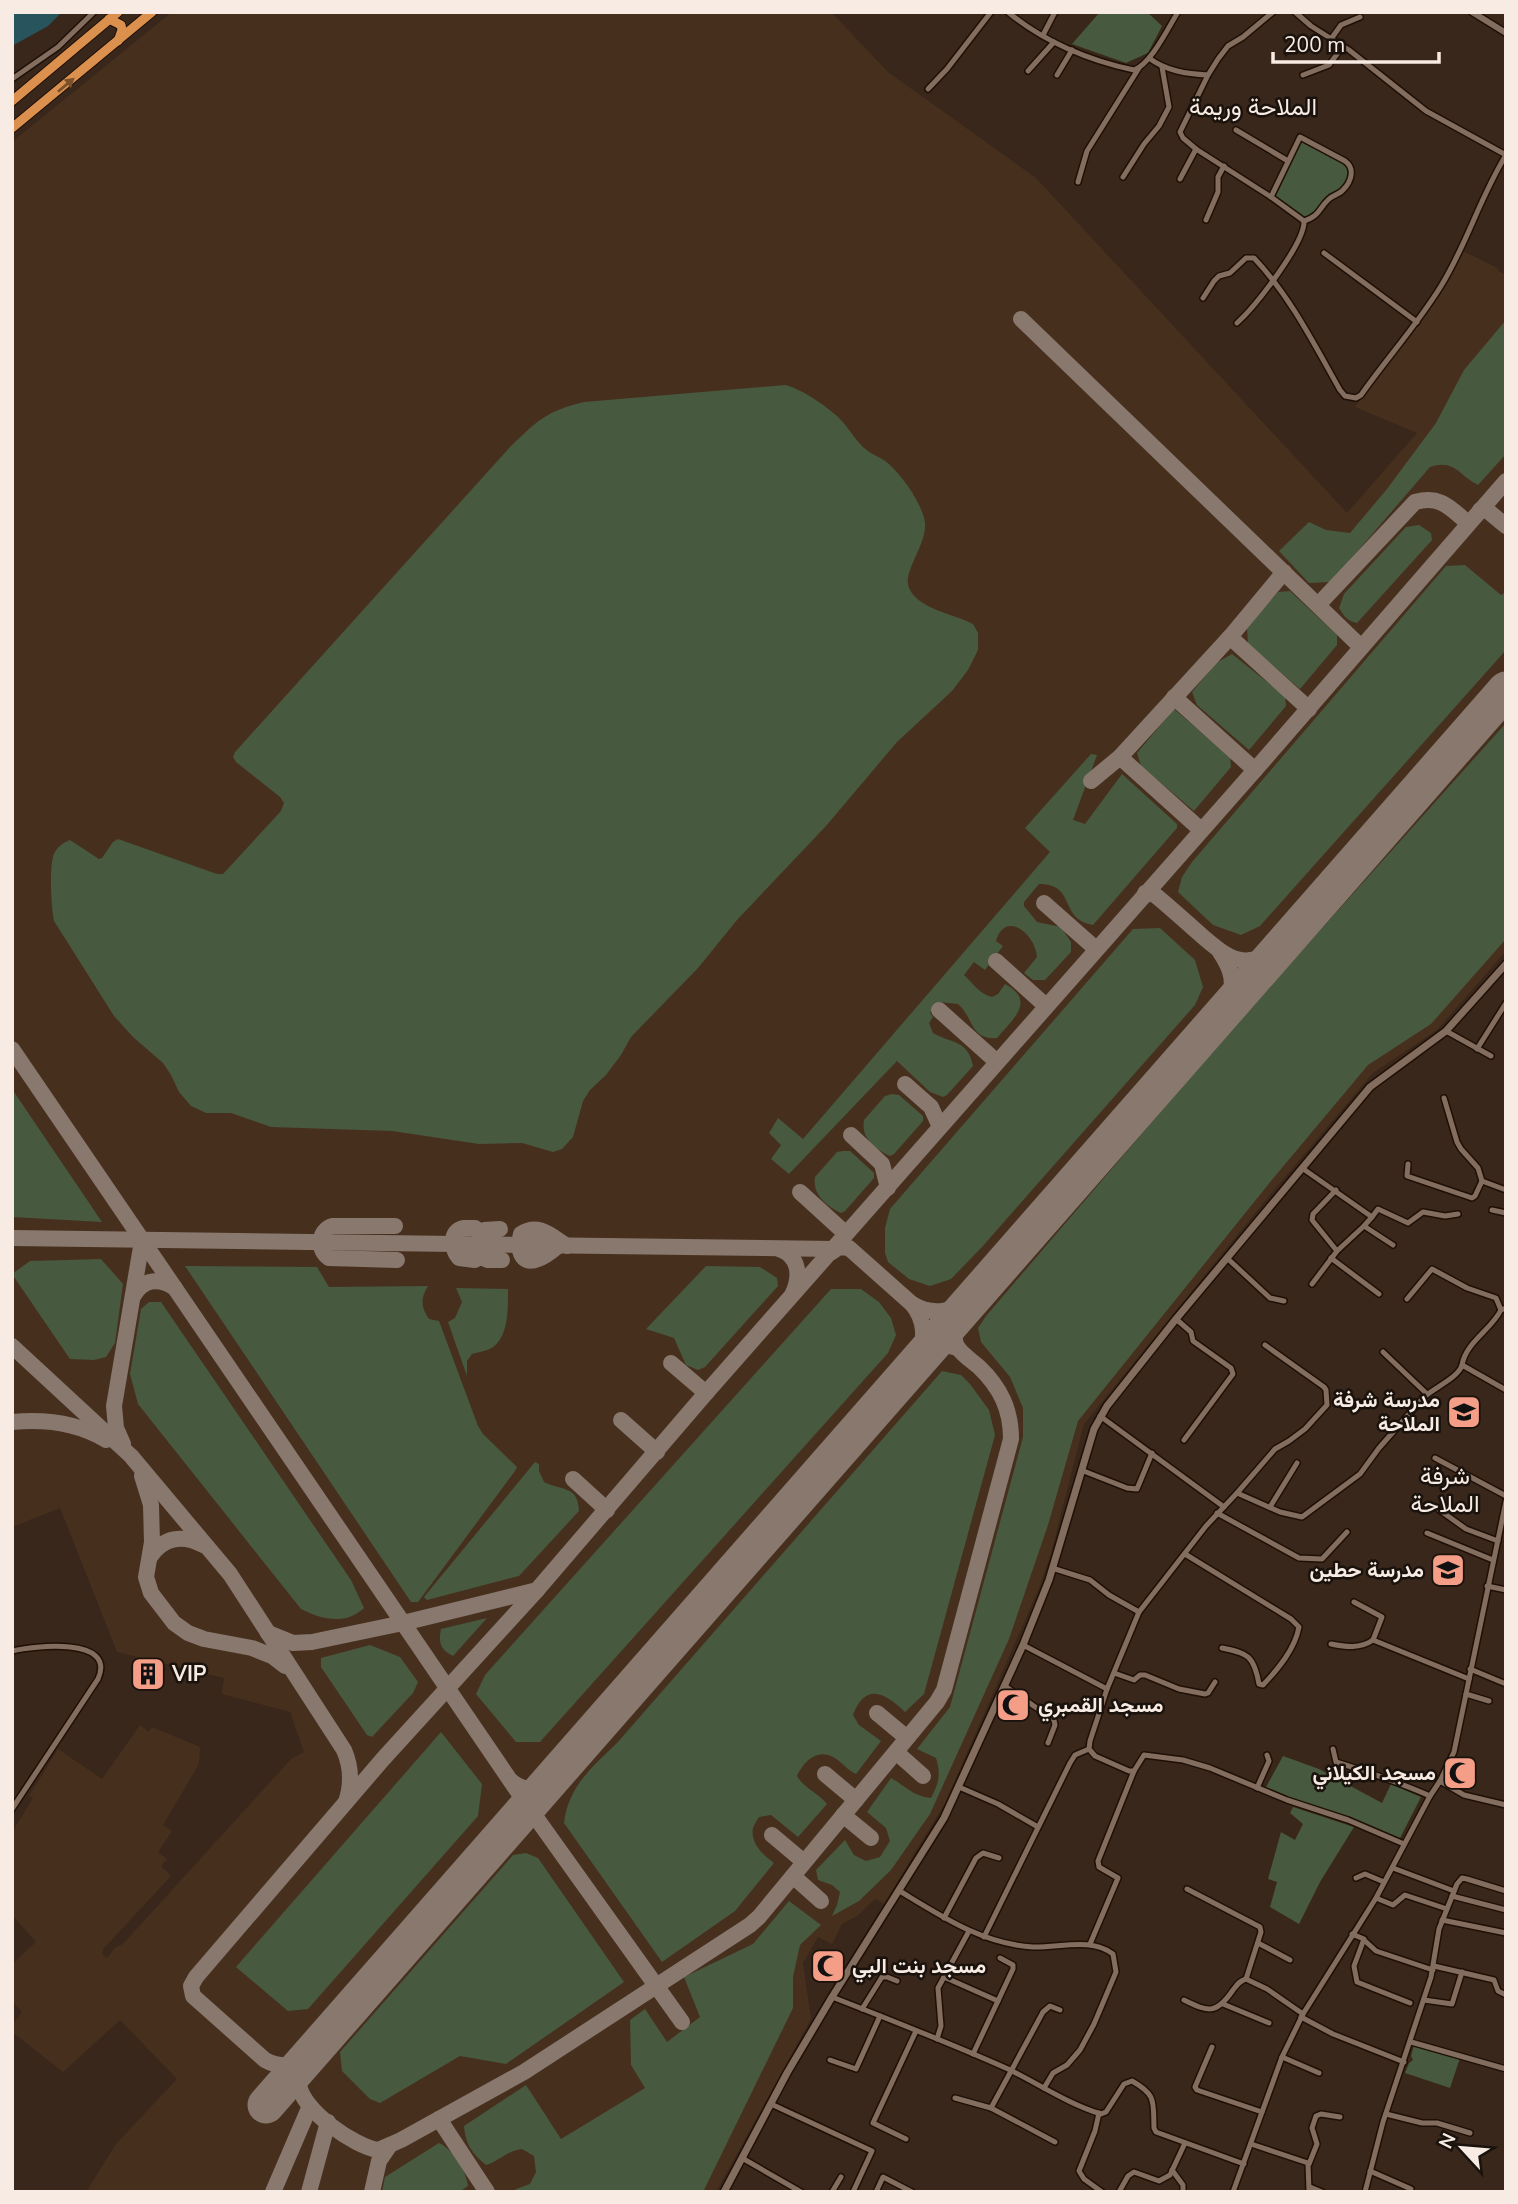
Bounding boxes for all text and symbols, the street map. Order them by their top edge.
scale bar [1273,21,1439,65]
text: 200 m [1284,31,1345,59]
one-way arrow [57,78,74,93]
district label: الملاحة وريمة [1189,91,1317,123]
place label: مدرسة شرفة الملاحة [1333,1386,1440,1438]
school or university icon: مدرسة شرفة الملاحة [1445,1393,1483,1431]
district label: شرفة الملاحة [1410,1460,1480,1520]
school or university icon: مدرسة حطين [1429,1551,1467,1589]
place label: مدرسة حطين [1310,1556,1424,1584]
building icon: VIP [129,1655,167,1693]
place label: VIP [171,1660,207,1688]
mosque icon: مسجد القمبري [994,1686,1032,1724]
place label: مسجد القمبري [1038,1691,1164,1722]
mosque icon: مسجد الكيلاني [1441,1754,1479,1792]
place label: مسجد الكيلاني [1313,1759,1436,1790]
mosque icon: مسجد بنت البي [809,1947,847,1985]
place label: مسجد بنت البي [852,1952,986,1983]
north arrow [1427,2113,1497,2183]
text: N [1433,2129,1462,2153]

